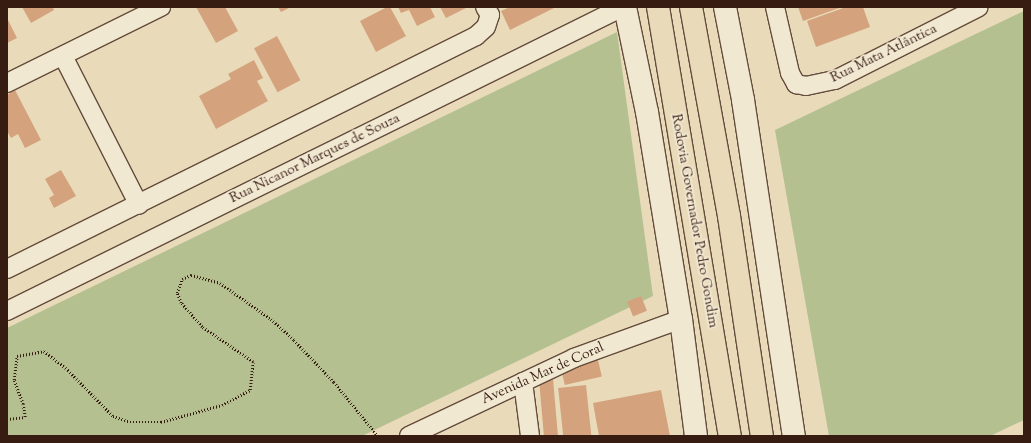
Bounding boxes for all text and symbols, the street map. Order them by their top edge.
street label: Rua Mata Atlântica [828,21,940,87]
street label: Rua Nicanor Marques de Souza [227,110,403,208]
street label: Rodovia Governador Pedro Gondim [667,113,721,329]
street label: Avenida Mar de Coral [479,339,607,409]

